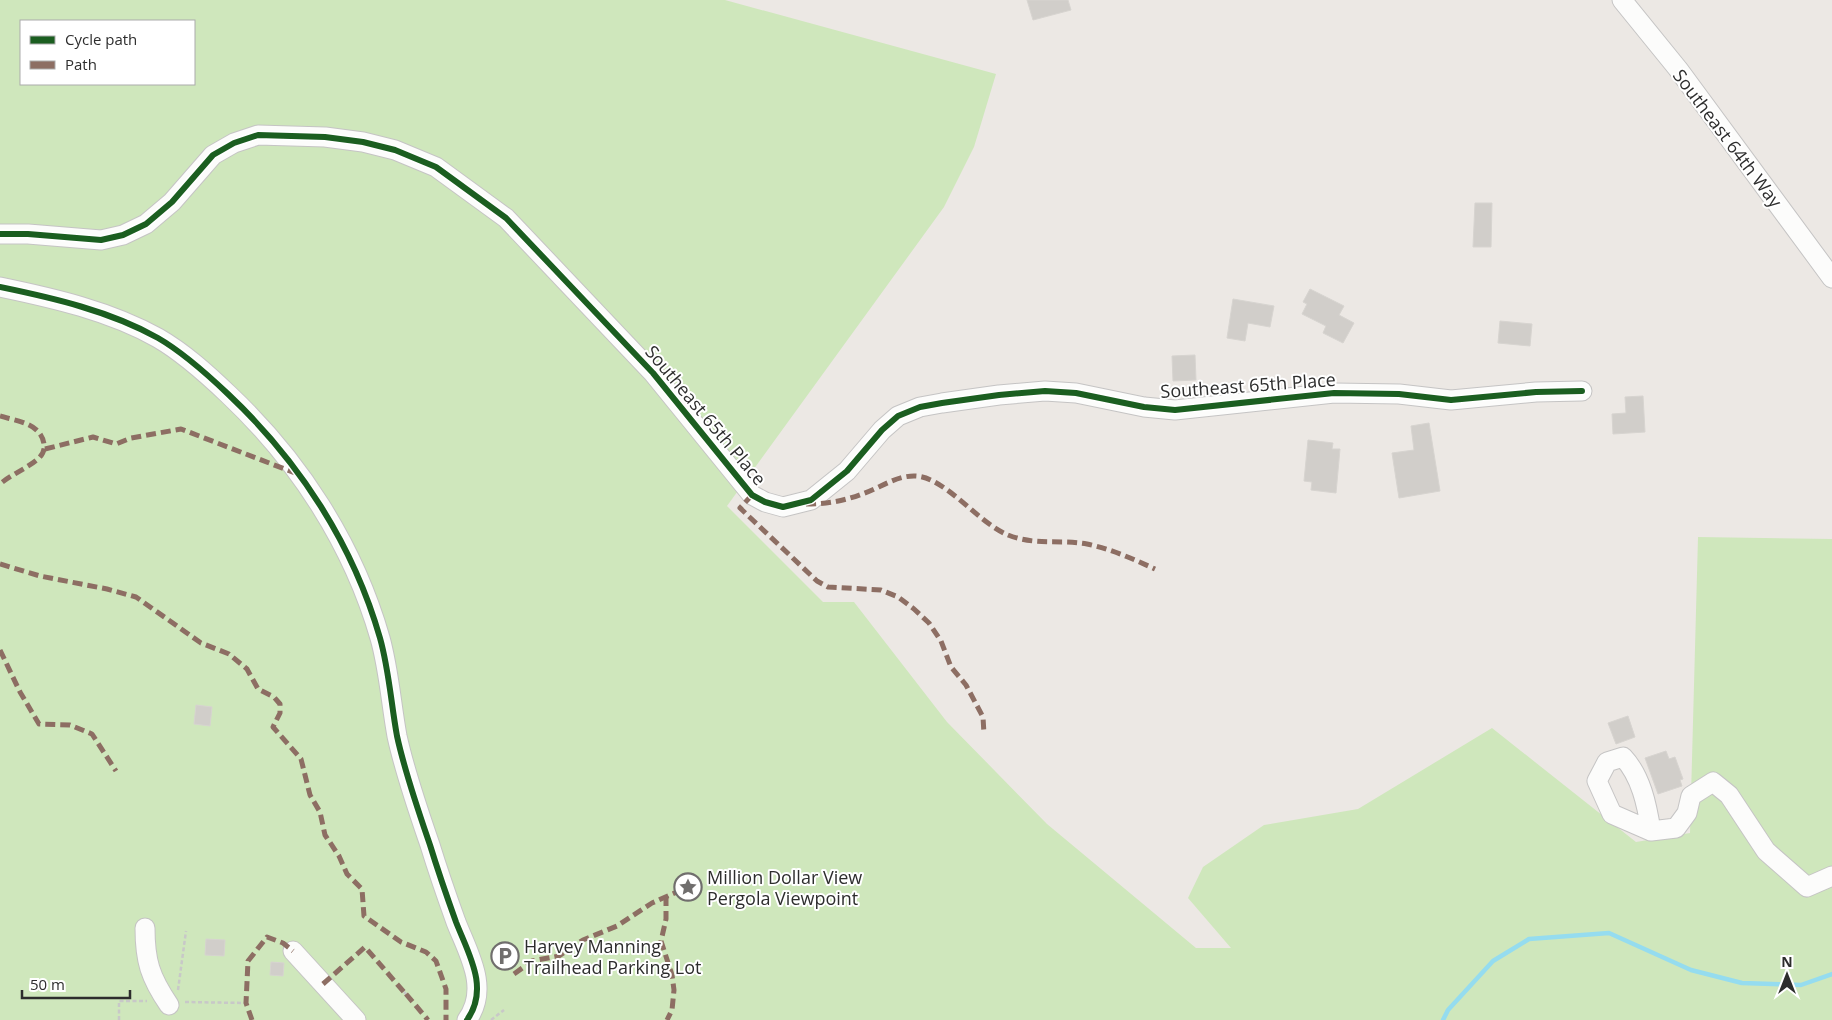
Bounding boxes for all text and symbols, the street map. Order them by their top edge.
legend [20,20,195,85]
text: Cycle path [65,29,137,49]
text: Path [65,54,97,74]
street label: Southeast 64th Way [1668,64,1789,213]
street label: Southeast 65th Place [640,340,772,490]
street label: Southeast 65th Place [1159,367,1337,403]
place label: Million Dollar View Pergola Viewpoint [707,865,862,910]
place icon: Million Dollar View Pergola Viewpoint [673,872,703,902]
place label: Harvey Manning Trailhead Parking Lot [524,934,702,979]
parking icon: Harvey Manning Trailhead Parking Lot [490,941,520,971]
north arrow [1762,950,1812,1000]
text: N [1781,952,1793,971]
scale bar [22,968,130,1000]
text: 50 m [30,974,65,994]

